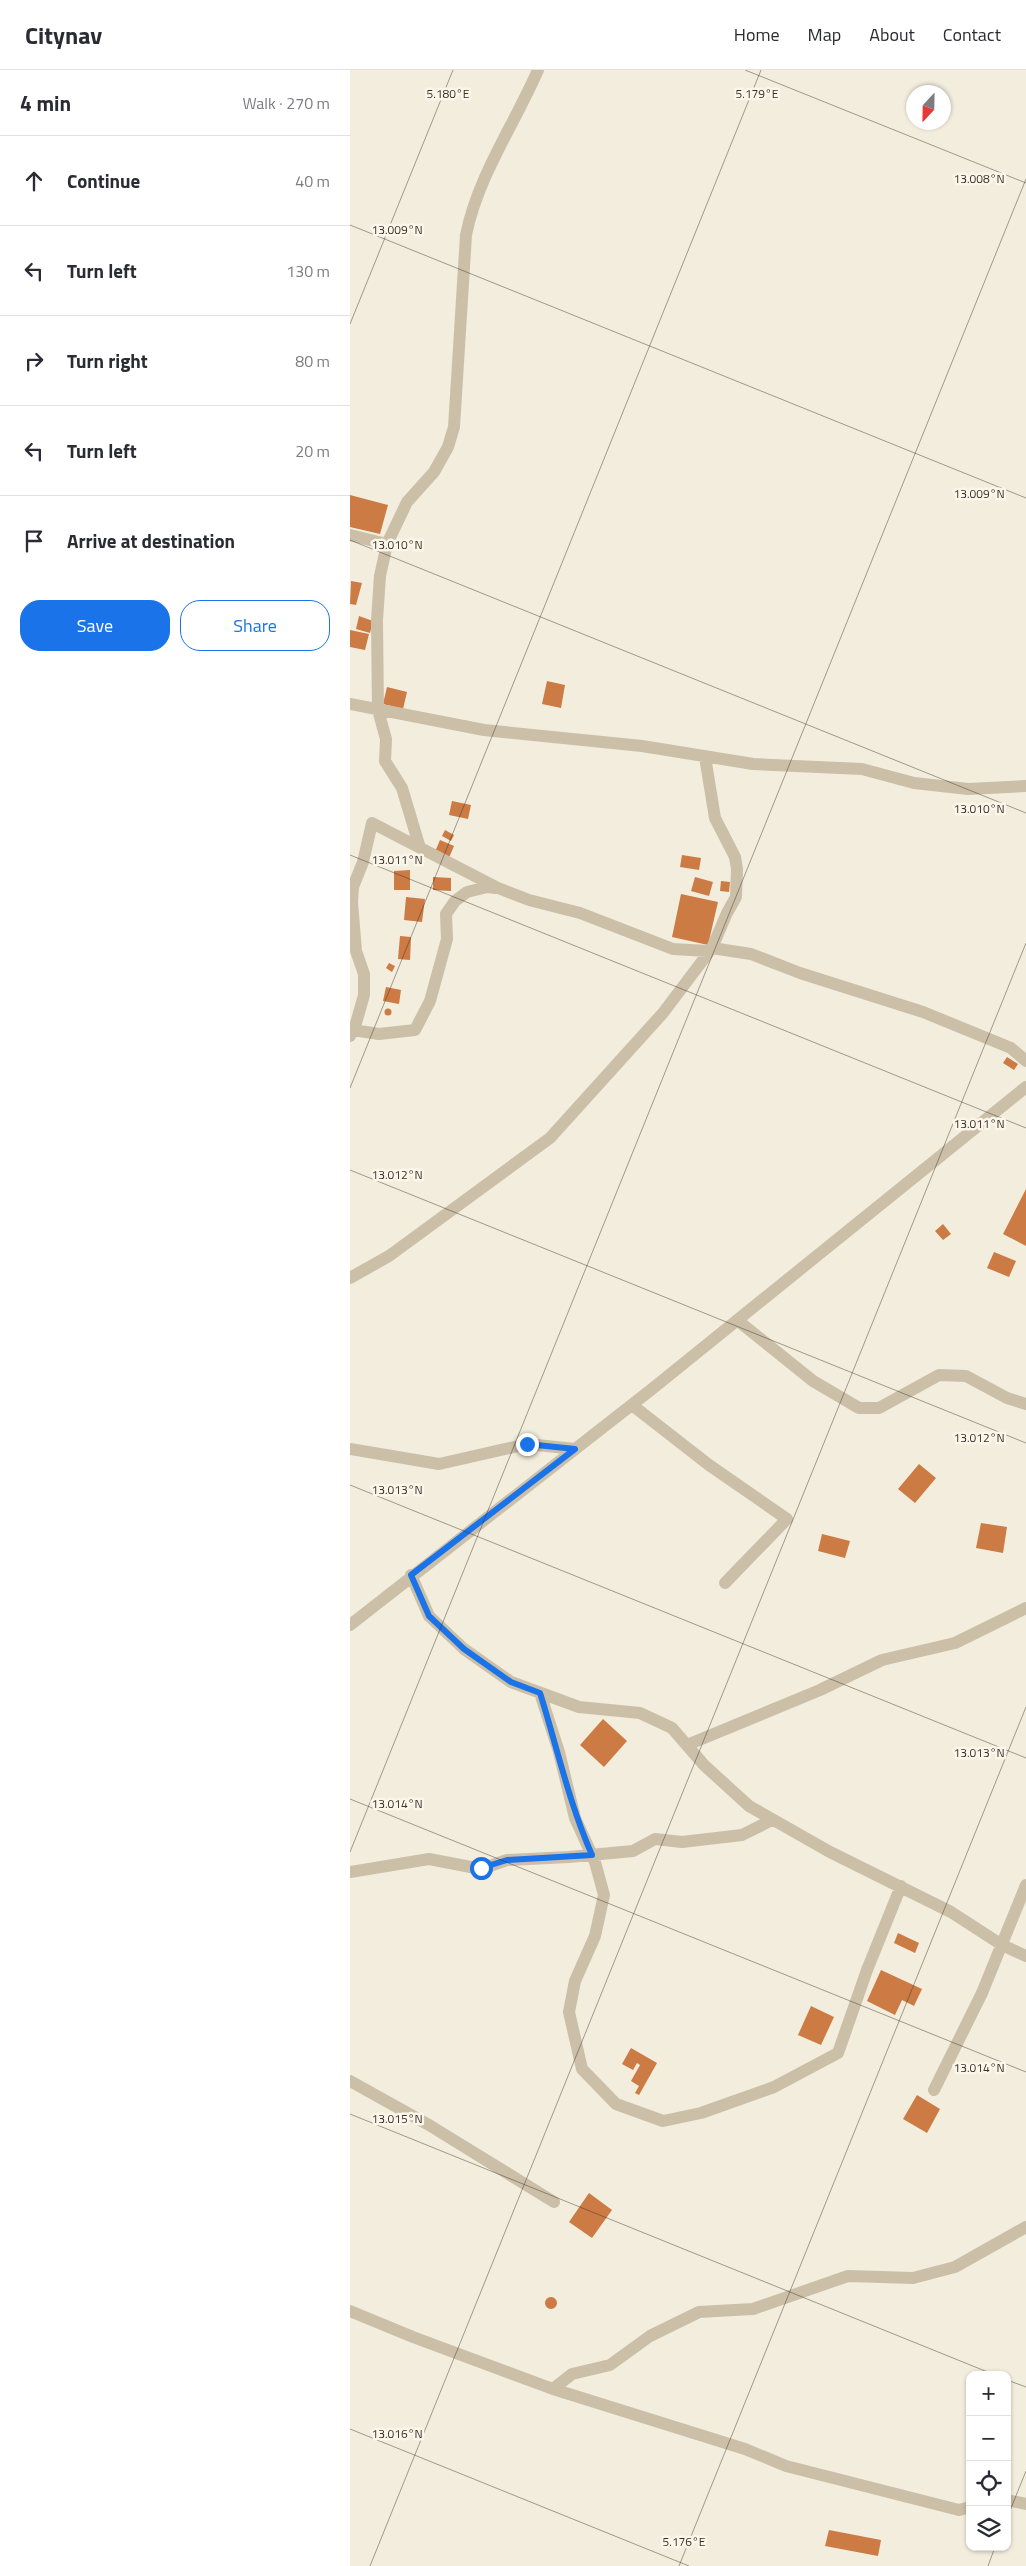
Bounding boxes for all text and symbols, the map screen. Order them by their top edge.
text: Citynav [25,17,102,53]
text: Home [734,21,780,48]
text: Map [808,21,841,48]
text: About [869,21,915,48]
text: Contact [943,21,1001,48]
text: 5.180°E [427,84,470,103]
text: 5.179°E [736,84,779,103]
north arrow [906,85,951,130]
text: 4 min [20,87,71,119]
text: Walk · 270 m [242,91,330,115]
text: Continue [67,166,140,195]
icon: ahead [20,167,48,195]
text: 40 m [295,169,330,193]
text: 13.008°N [953,169,1005,188]
text: 13.009°N [371,220,423,239]
text: Turn left [67,256,137,285]
icon: left [20,257,48,285]
text: 130 m [286,259,330,283]
text: Turn right [67,346,148,375]
icon: right [20,347,48,375]
text: 80 m [295,349,330,373]
text: Turn left [67,436,137,465]
icon: left [20,437,48,465]
text: 20 m [295,439,330,463]
text: 13.009°N [953,484,1005,503]
text: Arrive at destination [67,526,235,555]
icon: arrive [20,527,48,555]
text: 13.010°N [371,535,423,554]
button: Save [20,600,170,651]
button: Share [180,600,330,651]
text: 13.010°N [953,799,1005,818]
text: 13.011°N [371,850,423,869]
text: 13.011°N [953,1114,1005,1133]
text: 13.012°N [371,1165,423,1184]
text: 13.012°N [953,1428,1005,1447]
route end [516,1433,539,1456]
text: 13.013°N [371,1480,423,1499]
text: 13.013°N [953,1743,1005,1762]
text: 13.014°N [371,1794,423,1813]
route start [470,1857,493,1880]
text: 13.014°N [953,2058,1005,2077]
text: 13.015°N [371,2109,423,2128]
map controls [966,2371,1011,2551]
button: + [966,2371,1011,2416]
button: − [966,2416,1011,2461]
text: 13.016°N [371,2424,423,2443]
button: locate [966,2461,1011,2506]
button: layers [966,2506,1011,2551]
text: 5.176°E [663,2532,706,2551]

